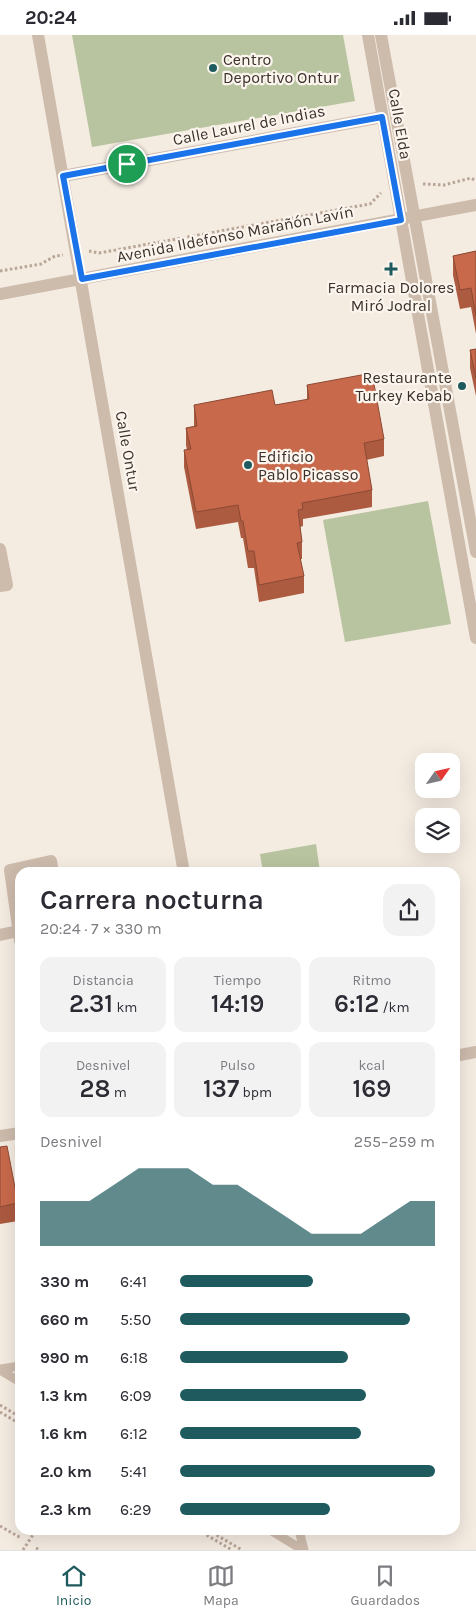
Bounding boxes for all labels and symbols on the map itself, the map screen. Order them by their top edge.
place label: Centro Deportivo Ontur [223,50,339,87]
marker: Centro Deportivo Ontur [207,62,219,74]
street label: Calle Elda [384,87,416,161]
street label: Calle Laurel de Indias [171,101,327,149]
pin [106,143,148,185]
street label: Avenida Ildefonso Marañón Lavín [115,202,355,266]
marker: Farmacia Dolores Miró Jodral [385,263,397,275]
place label: Farmacia Dolores Miró Jodral [328,278,454,315]
place label: Restaurante Turkey Kebab [355,368,452,405]
marker: Restaurante Turkey Kebab [456,380,468,392]
street label: Calle Ontur [112,409,144,493]
place label: Edificio Pablo Picasso [258,447,358,484]
marker: Edificio Pablo Picasso [242,459,254,471]
north arrow [415,753,460,797]

